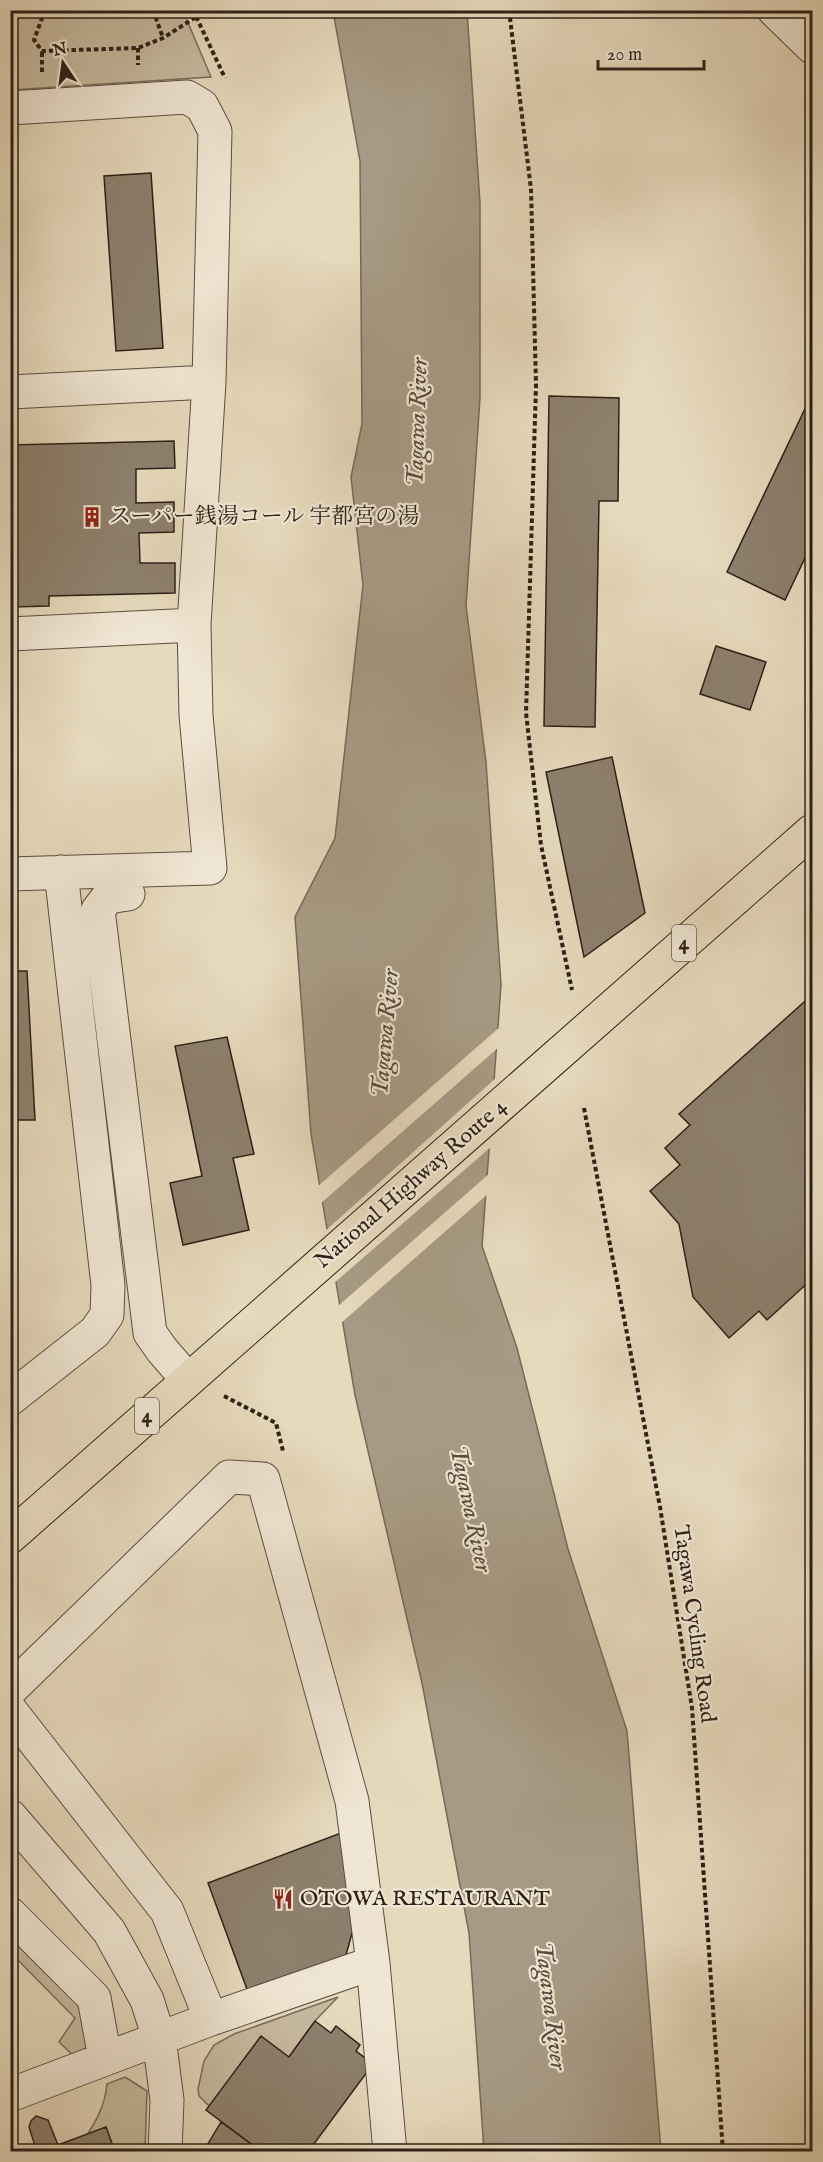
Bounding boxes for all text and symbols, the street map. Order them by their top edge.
north arrow [33,33,93,93]
scale bar [598,33,704,71]
text: N [50,39,69,62]
text: 20 m [607,44,642,67]
water label: Tagawa River [400,355,436,487]
place label: スーパー銭湯コール 宇都宮の湯 [109,503,419,531]
building icon: スーパー銭湯コール 宇都宮の湯 [80,505,104,529]
road number: 4 [672,925,696,961]
water label: Tagawa River [365,966,407,1098]
street label: National Highway Route 4 [309,1093,513,1275]
road number: 4 [135,1398,159,1434]
water label: Tagawa River [441,1443,499,1577]
street label: Tagawa Cycling Road [666,1523,722,1725]
place label: OTOWA RESTAURANT [300,1885,550,1913]
restaurant icon: OTOWA RESTAURANT [271,1887,295,1911]
water label: Tagawa River [527,1940,573,2074]

